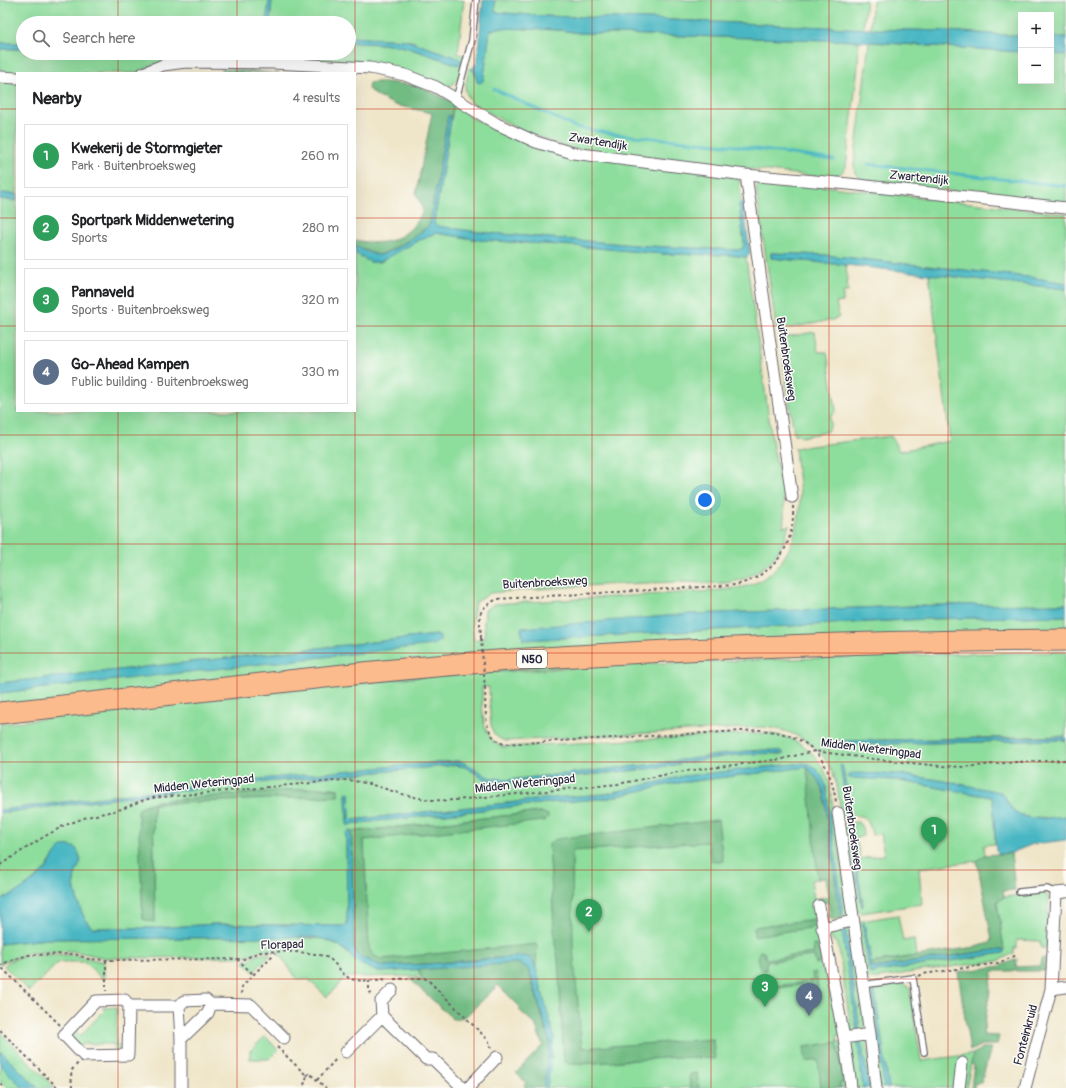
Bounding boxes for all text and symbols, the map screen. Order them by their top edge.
map controls [1018,12,1054,84]
button: + [1018,12,1054,48]
search box [16,16,356,60]
icon: search [30,27,52,49]
text: Search here [62,29,135,48]
button: − [1018,48,1054,84]
text: Nearby [32,88,81,109]
text: 4 results [293,90,340,106]
street label: Zwartendijk [568,130,628,154]
text: Kwekerij de Stormgieter [71,139,222,158]
text: 1 [43,148,49,164]
text: 260 m [301,148,339,164]
text: Park · Buitenbroeksweg [71,158,196,174]
street label: Zwartendijk [889,167,949,189]
text: Sportpark Middenwetering [71,211,234,230]
text: 2 [42,220,50,236]
text: 280 m [302,220,339,236]
text: Sports [71,230,107,246]
text: Pannaveld [71,283,134,302]
text: 3 [42,292,50,308]
text: 320 m [301,292,339,308]
text: Sports · Buitenbroeksweg [71,302,209,318]
street label: Buitenbroeksweg [773,316,799,402]
text: Go-Ahead Kampen [71,355,189,374]
text: 4 [42,364,50,380]
text: 330 m [301,364,339,380]
text: Public building · Buitenbroeksweg [71,374,249,390]
your location [695,490,715,510]
street label: Buitenbroeksweg [502,573,588,593]
road number: N50 [517,650,547,668]
street label: Midden Weteringpad [820,735,922,763]
street label: Midden Weteringpad [153,771,255,797]
street label: Midden Weteringpad [474,771,576,797]
street label: Buitenbroeksweg [839,785,865,871]
pin: 1 [921,817,947,850]
pin: 2 [576,899,602,932]
street label: Florapad [260,937,304,953]
pin: 3 [752,974,778,1007]
pin: 4 [796,983,822,1016]
street label: Fonteinkruid [1011,1003,1041,1067]

